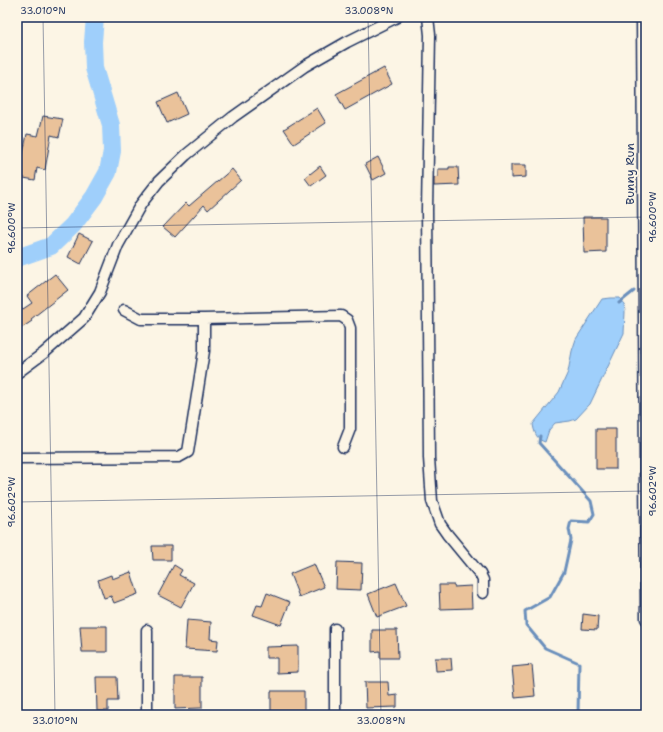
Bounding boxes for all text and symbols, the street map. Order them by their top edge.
text: 33.010°N [20,4,66,17]
text: 33.008°N [344,4,394,17]
street label: Bunny Run [622,143,638,205]
text: 96.600°W [646,191,659,243]
text: 96.600°W [5,202,18,254]
text: 96.602°W [646,465,659,516]
text: 96.602°W [5,476,18,527]
text: 33.010°N [32,714,78,727]
text: 33.008°N [356,714,406,727]

